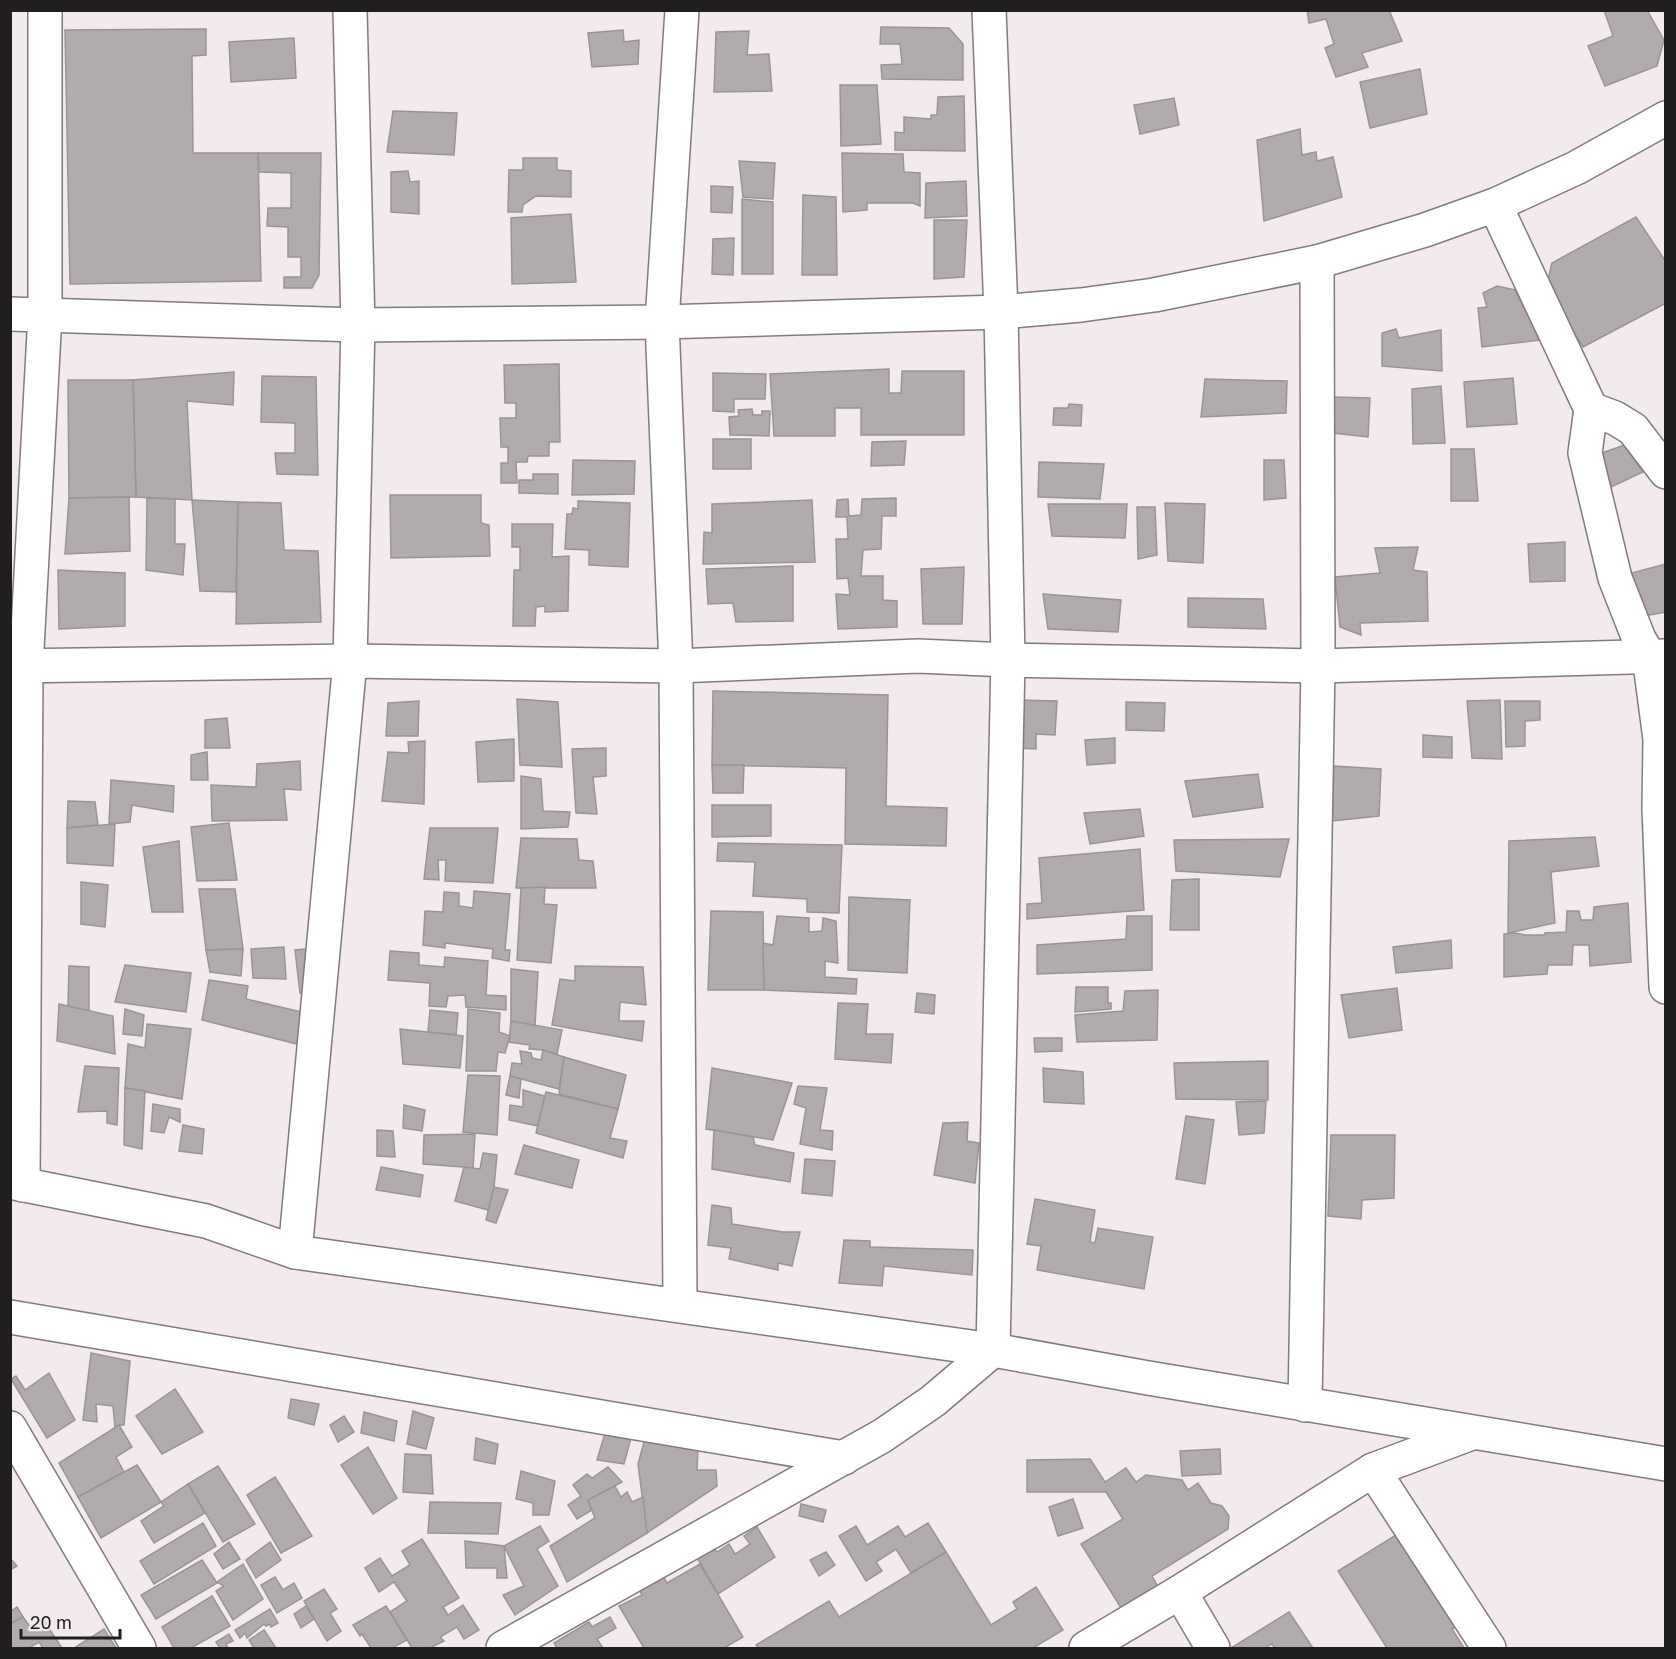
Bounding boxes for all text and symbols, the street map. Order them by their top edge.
scale bar [21,1602,120,1640]
text: 20 m [30,1611,72,1633]

